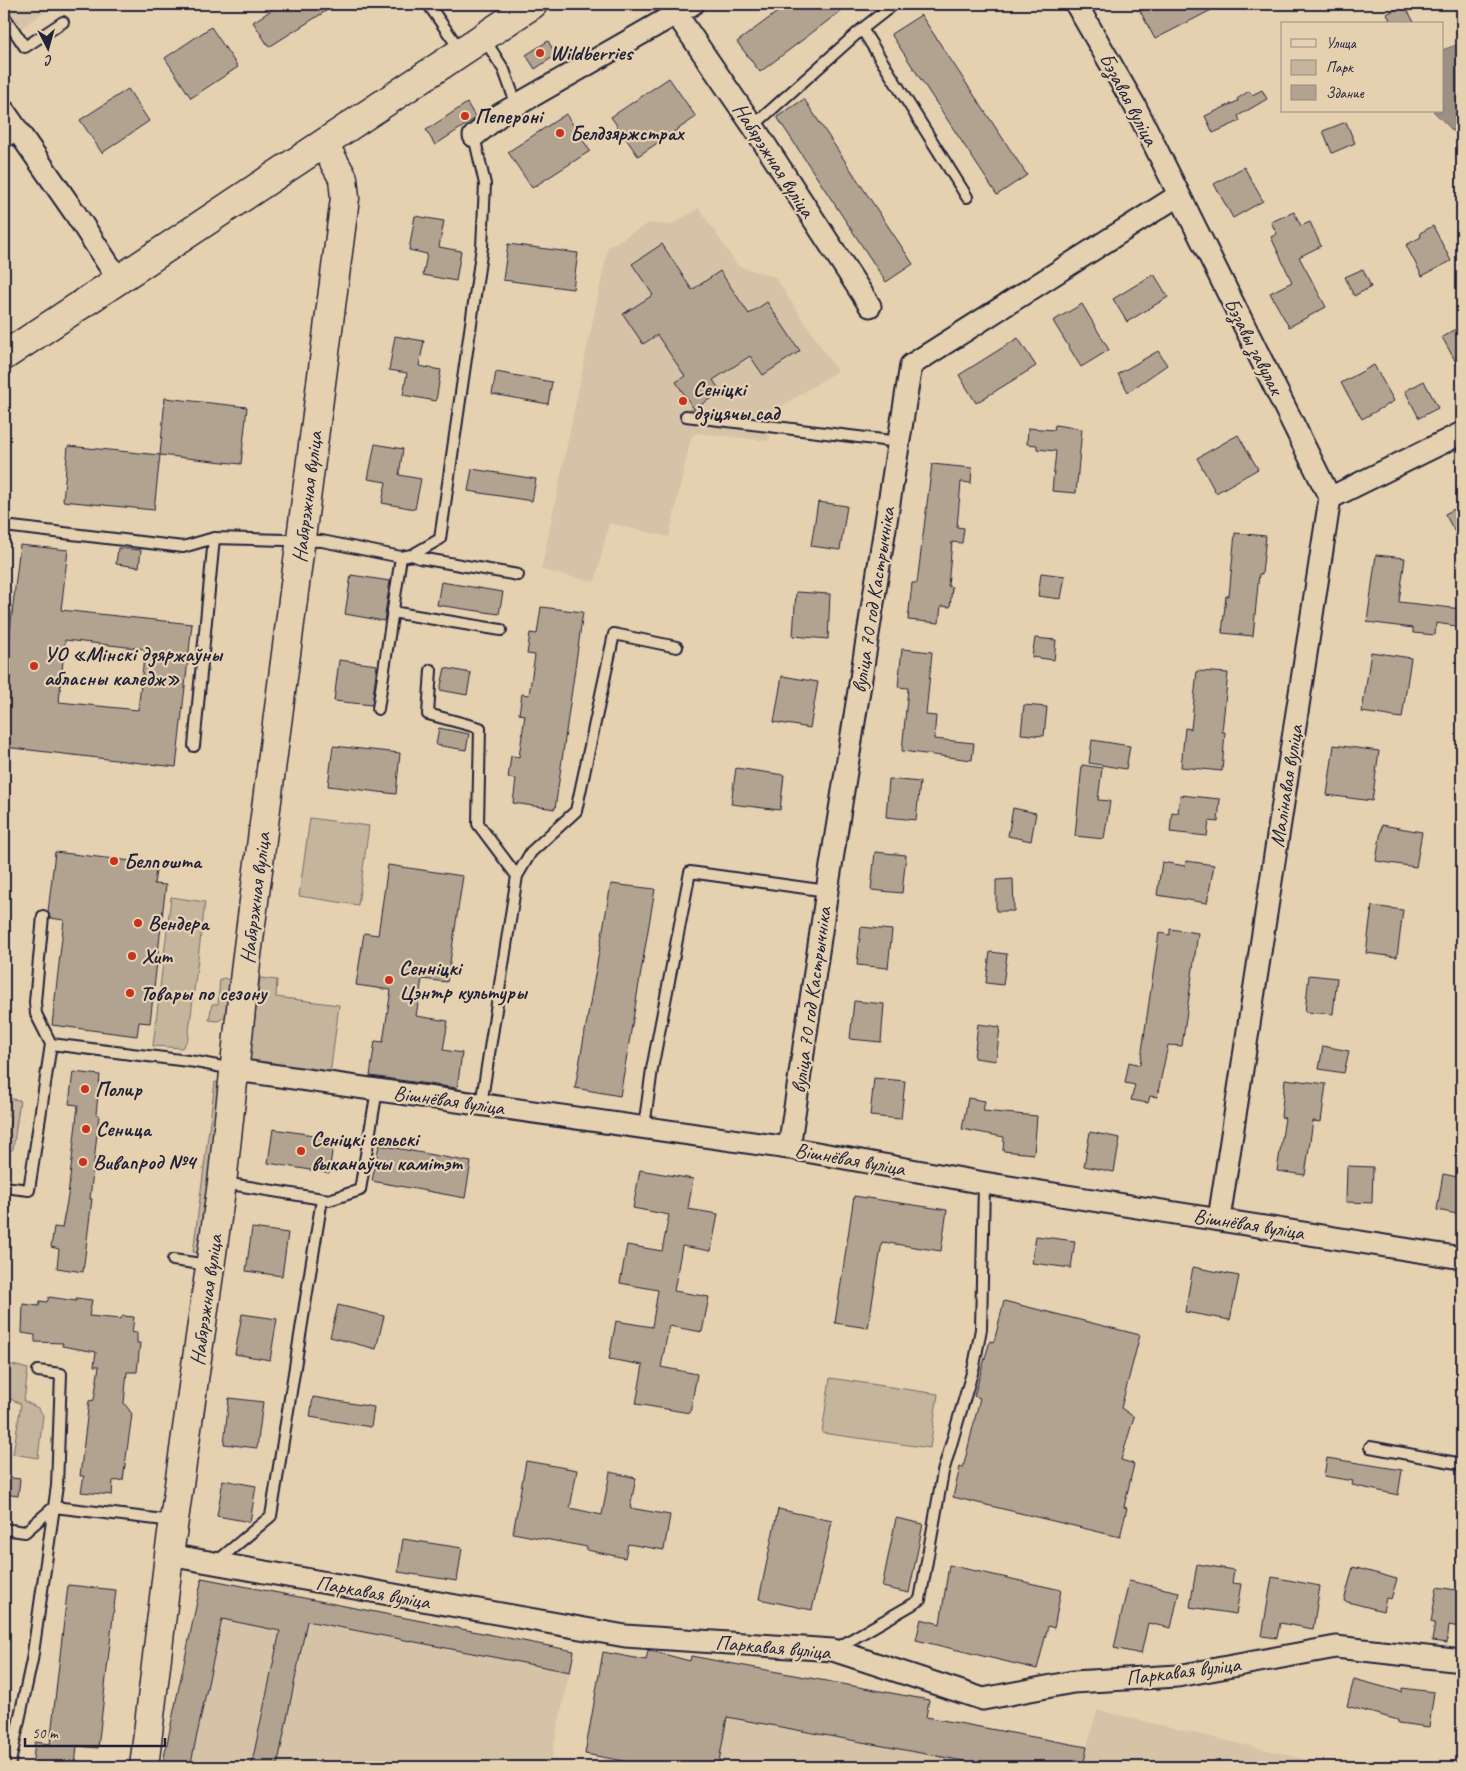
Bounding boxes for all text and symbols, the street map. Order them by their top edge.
north arrow [22,22,72,72]
legend [1281,22,1444,112]
text: Улица [1326,34,1357,53]
place label: Wildberries [550,40,635,66]
marker: Wildberries [534,47,546,59]
street label: Бэзавая вуліца [1093,48,1165,152]
text: С [43,52,54,69]
text: Парк [1326,58,1354,77]
text: Здание [1326,84,1365,103]
street label: Набярэжная вуліца [727,98,822,224]
place label: Пепероні [475,103,545,129]
marker: Пепероні [459,110,471,122]
place label: Белдзяржстрах [570,120,686,146]
marker: Белдзяржстрах [554,127,566,139]
street label: Бэзавы завулак [1218,293,1291,401]
place label: Сеніцкі дзіцячы сад [693,376,782,427]
marker: Сеніцкі дзіцячы сад [677,395,689,407]
street label: Набярэжная вуліца [286,428,328,564]
street label: вуліца 70 год Кастрычніка [845,503,901,695]
place label: УО «Мінскі дзяржаўны абласны каледж» [44,641,224,691]
marker: УО «Мінскі дзяржаўны абласны каледж» [28,660,40,672]
street label: Малінавая вуліца [1264,721,1309,849]
street label: Набярэжная вуліца [234,829,276,965]
place label: Белпошта [124,848,203,874]
marker: Белпошта [108,855,120,867]
street label: вуліца 70 год Кастрычніка [785,903,837,1095]
place label: Вендера [148,910,210,936]
marker: Вендера [132,917,144,929]
place label: Хит [142,943,173,969]
marker: Хит [126,950,138,962]
place label: Сенніцкі Цэнтр культуры [399,955,529,1006]
marker: Сенніцкі Цэнтр культуры [383,974,395,986]
place label: Товары по сезону [140,980,268,1006]
marker: Товары по сезону [124,987,136,999]
place label: Полир [95,1076,143,1102]
street label: Вішнёвая вуліца [392,1079,508,1121]
marker: Полир [79,1083,91,1095]
place label: Сеница [96,1116,153,1142]
marker: Сеница [80,1123,92,1135]
place label: Сеніцкі сельскі выканаўчы камітэт [311,1126,463,1176]
street label: Вішнёвая вуліца [793,1137,909,1182]
marker: Сеніцкі сельскі выканаўчы камітэт [295,1145,307,1157]
place label: Вивапрод №4 [93,1149,198,1175]
marker: Вивапрод №4 [77,1156,89,1168]
street label: Вішнёвая вуліца [1192,1202,1308,1246]
street label: Набярэжная вуліца [184,1231,228,1367]
street label: Паркавая вуліца [314,1569,434,1615]
street label: Паркавая вуліца [715,1629,833,1665]
street label: Паркавая вуліца [1124,1651,1244,1691]
scale bar [25,1716,165,1748]
text: 50 m [32,1724,59,1743]

